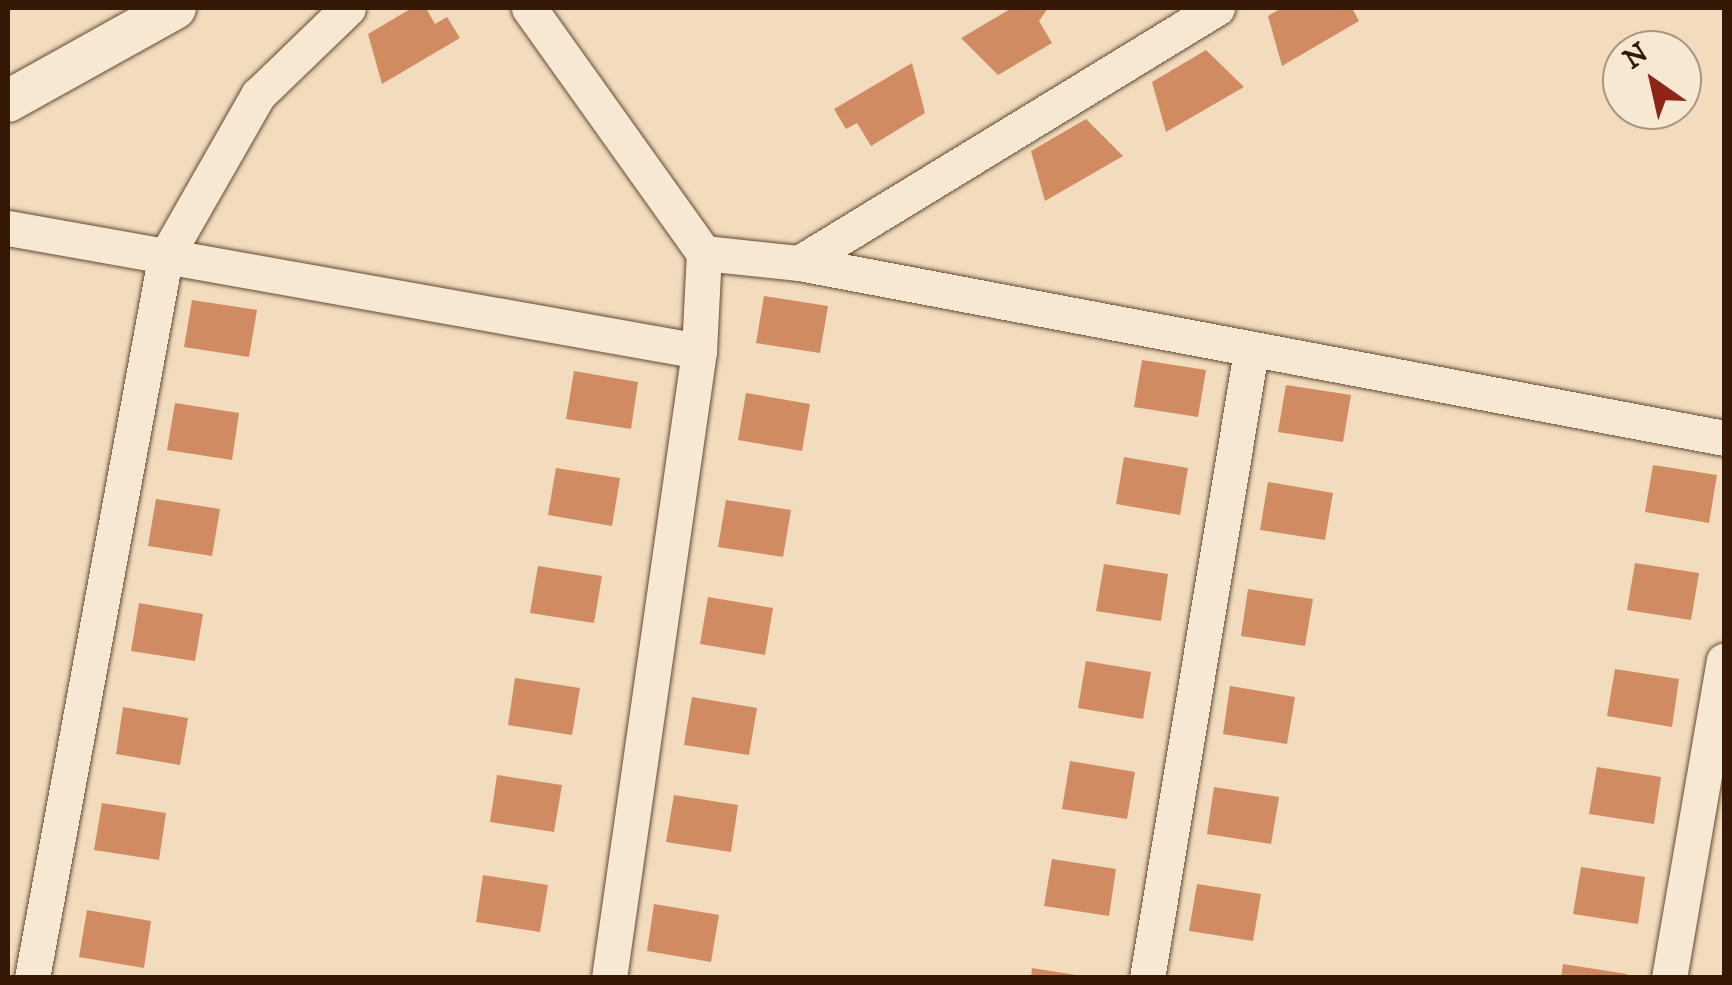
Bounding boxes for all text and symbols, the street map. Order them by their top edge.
north arrow [1602,30,1702,130]
text: N [1617,35,1655,77]

